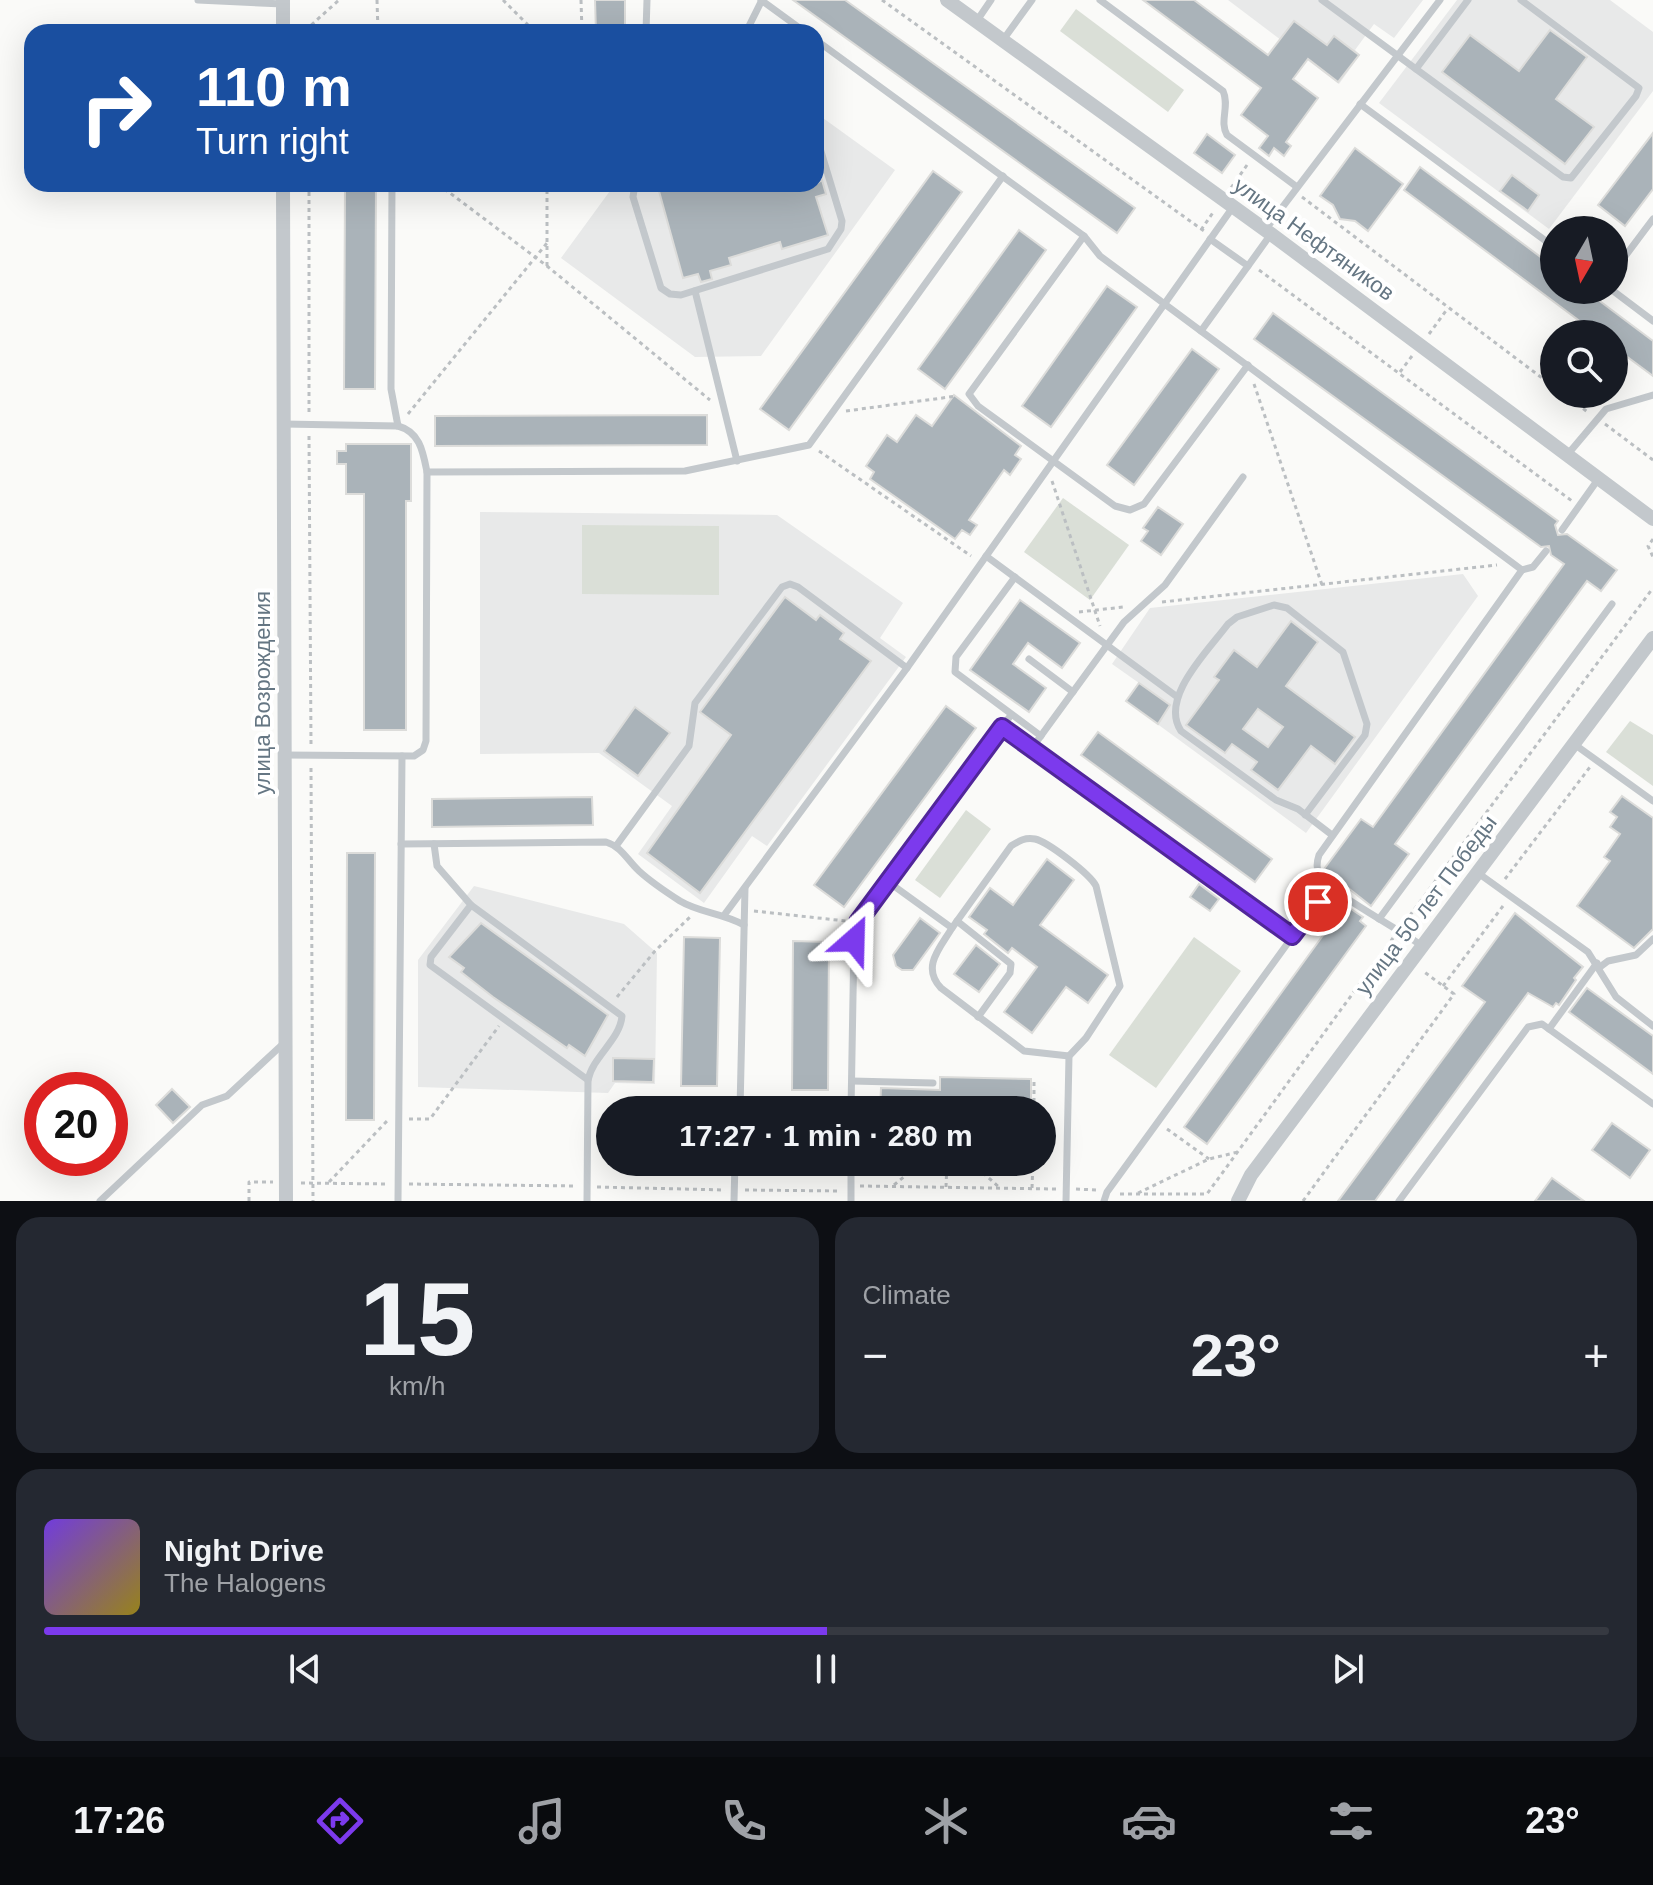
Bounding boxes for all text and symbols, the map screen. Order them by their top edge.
text: 110 m [196,55,352,118]
icon: right [64,56,168,160]
text: Turn right [196,121,349,162]
street label: улица Нефтяников [1229,172,1399,306]
north arrow [1540,216,1628,304]
map controls [1540,216,1628,408]
button: search [1540,320,1628,408]
street label: улица Возрождения [250,591,275,795]
street label: улица 50 лет Победы [1350,810,1502,1000]
pin [1284,868,1352,936]
icon: arrive [1296,880,1340,924]
position arrow [812,898,896,982]
speed limit sign: 20 [24,1072,128,1176]
text: 17:27 · 1 min · 280 m [679,1119,973,1152]
text: 15 [359,1261,475,1377]
text: Climate [863,1280,951,1310]
text: 23° [1190,1322,1281,1389]
text: − [863,1331,888,1380]
text: + [1583,1331,1609,1380]
text: km/h [389,1371,445,1401]
text: Night Drive [164,1534,324,1567]
text: The Halogens [164,1568,326,1598]
icon: previous [283,1647,327,1691]
icon: pause [804,1647,848,1691]
icon: next [1326,1647,1370,1691]
icon: directions [312,1793,368,1849]
icon: music [514,1793,570,1849]
icon: phone [716,1793,772,1849]
icon: climate [918,1793,974,1849]
icon: car [1121,1793,1177,1849]
icon: filters [1323,1793,1379,1849]
text: 17:26 [73,1800,165,1841]
text: 23° [1525,1800,1580,1841]

